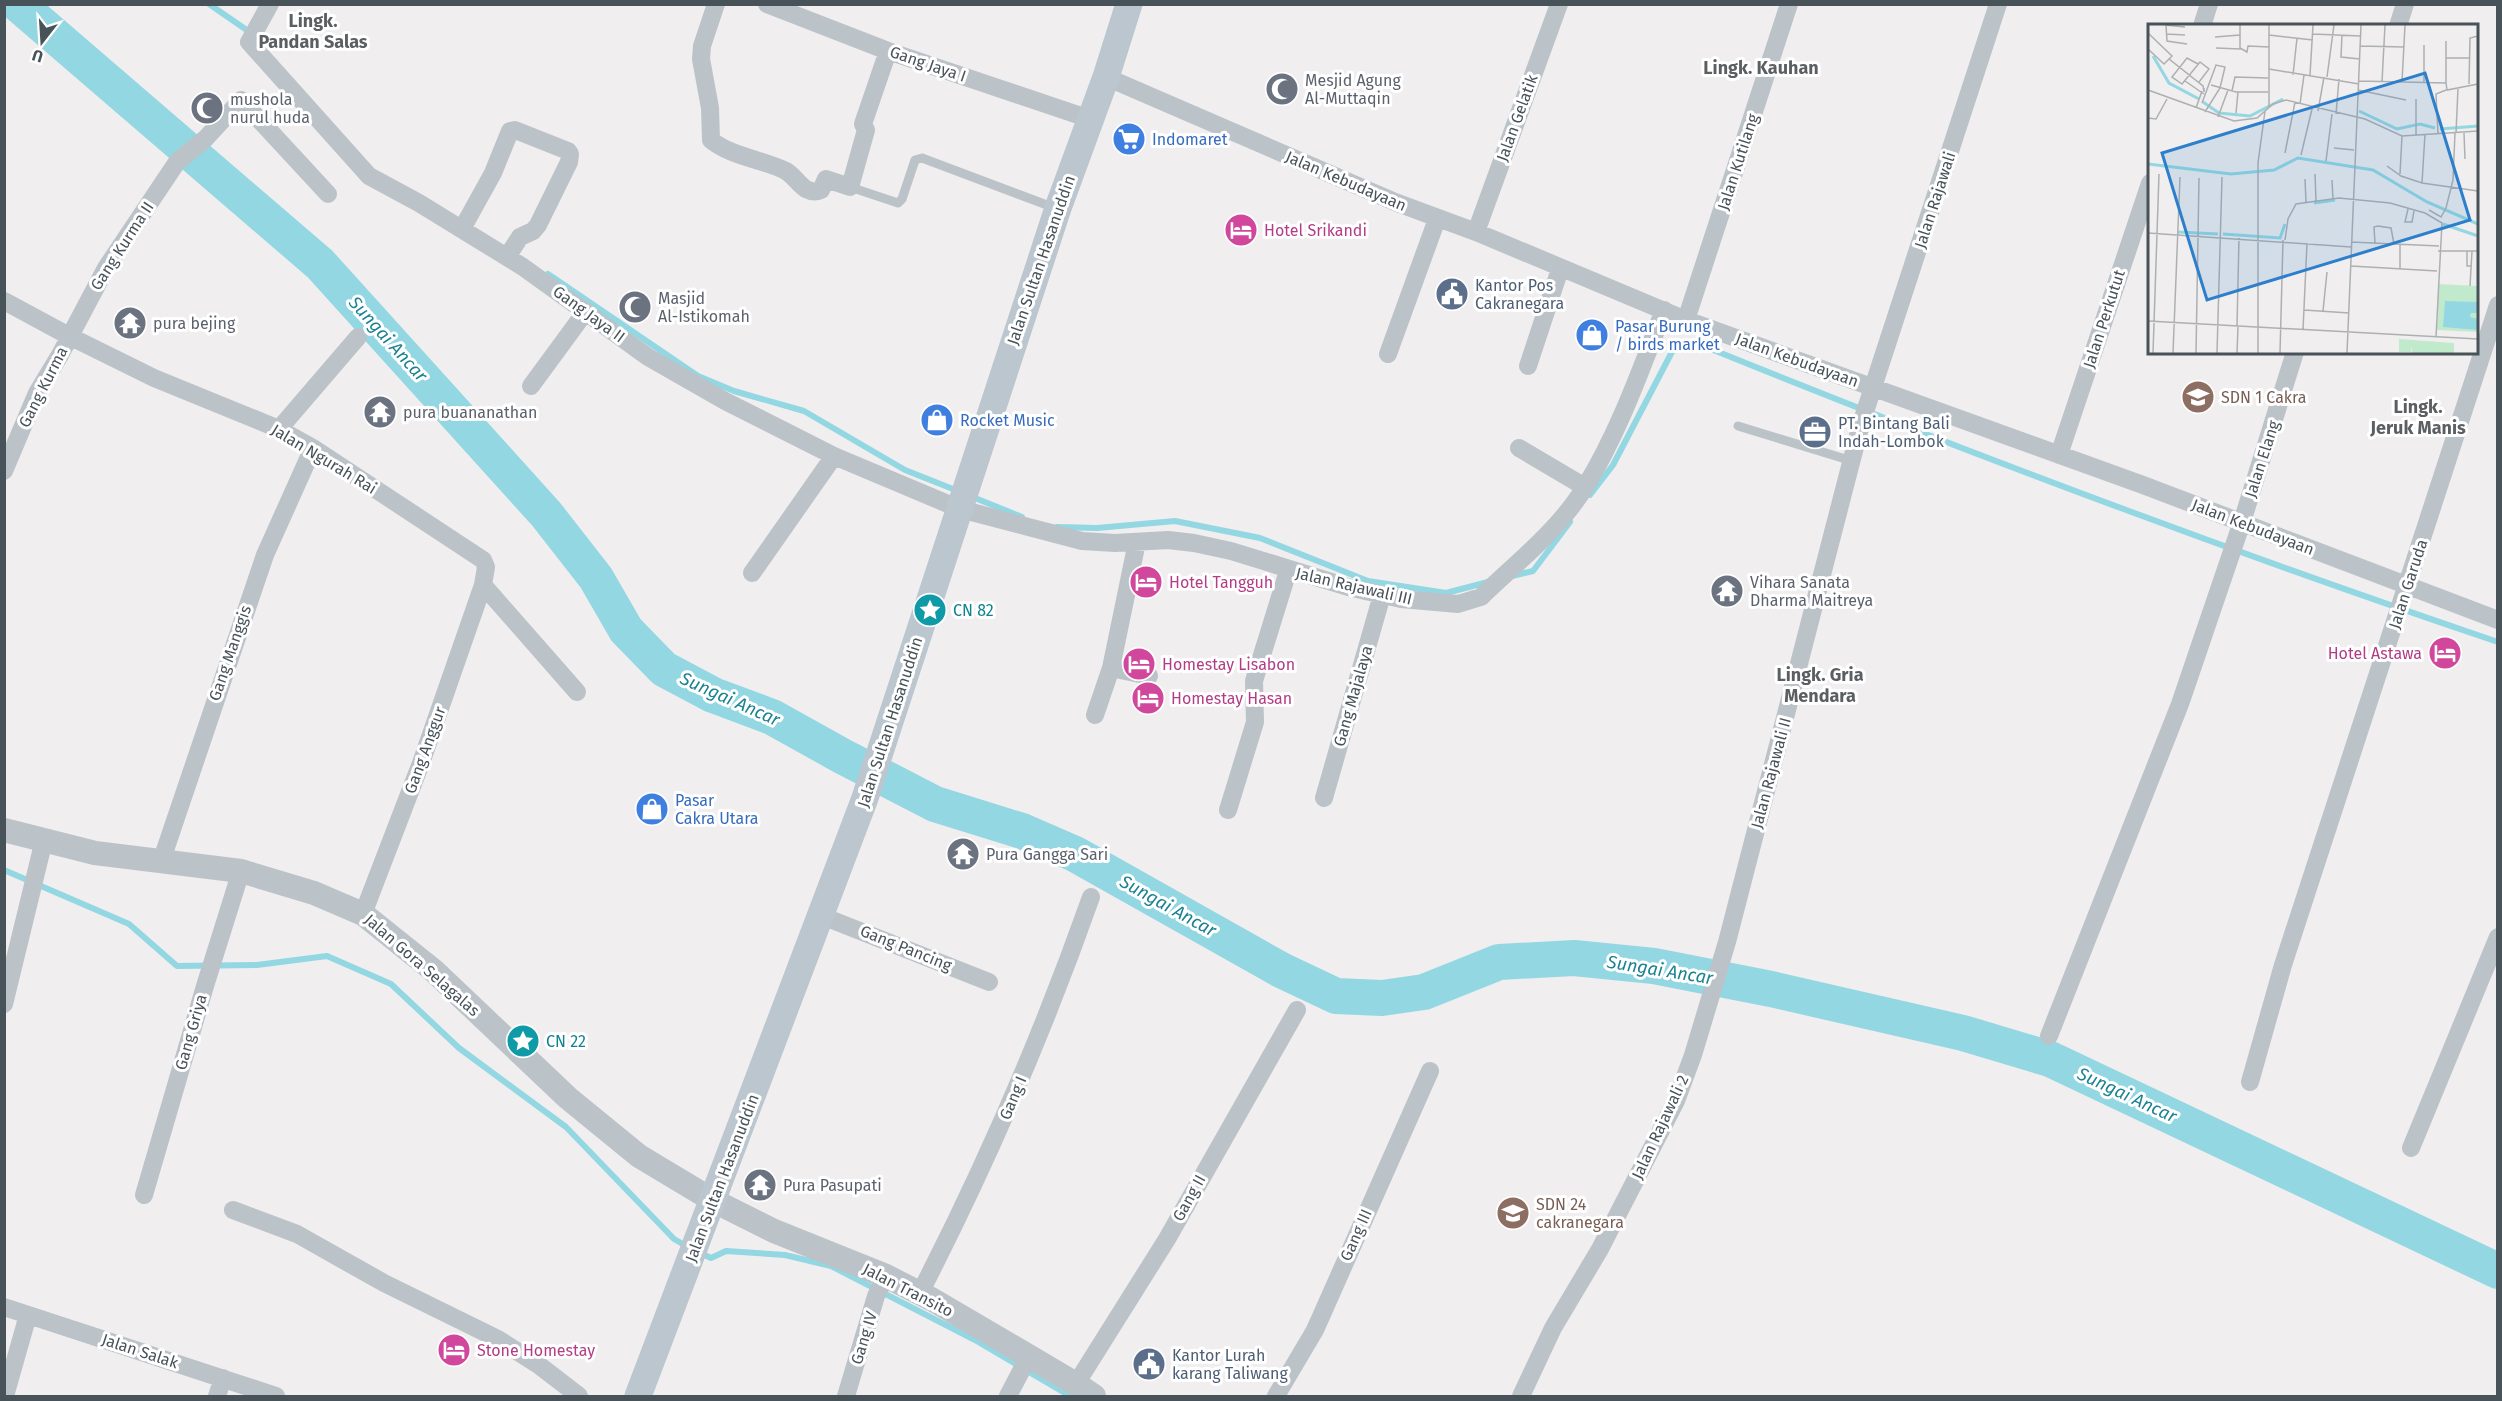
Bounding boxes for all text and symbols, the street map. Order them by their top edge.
district label: Lingk. Pandan Salas [258,10,368,53]
north arrow [12,12,72,72]
inset map [2148,24,2478,354]
street label: Gang Jaya I [887,42,969,86]
text: U [30,45,46,66]
district label: Lingk. Kauhan [1703,57,1819,79]
mosque icon: Mesjid Agung Al-Muttaqin [1264,71,1300,107]
place label: Mesjid Agung Al-Muttaqin [1305,71,1401,108]
street label: Jalan Gelatik [1493,71,1542,164]
mosque icon: mushola nurul huda [189,90,225,126]
place label: mushola nurul huda [230,90,310,127]
street label: Jalan Kutilang [1713,111,1763,213]
supermarket icon: Indomaret [1111,121,1147,157]
place label: Indomaret [1152,130,1228,149]
street label: Jalan Kebudayaan [1283,147,1409,215]
street label: Jalan Rajawali [1910,149,1960,251]
street label: Jalan Sultan Hasanuddin [1003,173,1079,347]
street label: Gang Kurma II [86,198,158,294]
hotel icon: Hotel Srikandi [1223,212,1259,248]
place label: Hotel Srikandi [1264,221,1367,240]
street label: Jalan Perkutut [2079,267,2129,371]
public building icon: Kantor Pos Cakranegara [1434,276,1470,312]
place label: Kantor Pos Cakranegara [1475,276,1564,313]
street label: Gang Jaya II [549,282,629,346]
mosque icon: Masjid Al-Istikomah [617,289,653,325]
place label: Masjid Al-Istikomah [658,289,750,326]
water label: Sungai Ancar [343,291,433,387]
temple icon: pura bejing [112,305,148,341]
place label: pura bejing [153,314,236,333]
shop icon: Pasar Burung / birds market [1574,317,1610,353]
place label: Pasar Burung / birds market [1615,317,1720,354]
street label: Jalan Kebudayaan [1733,329,1861,391]
street label: Gang Kurma [15,344,71,430]
school or university icon: SDN 1 Cakra [2180,379,2216,415]
place label: SDN 1 Cakra [2221,388,2306,407]
temple icon: pura buananathan [362,394,398,430]
district label: Lingk. Jeruk Manis [2369,396,2466,439]
shop icon: Rocket Music [919,402,955,438]
place label: pura buananathan [403,403,537,422]
place label: Rocket Music [960,411,1055,430]
office icon: PT. Bintang Bali Indah-Lombok [1797,414,1833,450]
place label: PT. Bintang Bali Indah-Lombok [1838,414,1950,451]
street label: Jalan Elang [2241,417,2284,500]
street label: Jalan Ngurah Rai [268,420,380,498]
street label: Jalan Kebudayaan [2189,495,2317,559]
street label: Jalan Garuda [2385,537,2431,631]
street label: Jalan Rajawali III [1294,563,1414,609]
hotel icon: Hotel Tangguh [1128,564,1164,600]
place label: Hotel Tangguh [1169,573,1273,592]
temple icon: Vihara Sanata Dharma Maitreya [1709,573,1745,609]
place label: Vihara Sanata Dharma Maitreya [1750,573,1873,610]
place icon: CN 82 [912,592,948,628]
place label: CN 82 [953,601,994,620]
street label: Gang Manggis [205,603,255,703]
street label: Jalan Sultan Hasanuddin [853,634,927,810]
hotel icon: Hotel Astawa [2427,635,2463,671]
street label: Gang Majalaya [1330,643,1376,749]
place label: Hotel Astawa [2328,644,2422,663]
hotel icon: Homestay Lisabon [1121,646,1157,682]
place label: Homestay Lisabon [1162,655,1295,674]
district label: Lingk. Gria Mendara [1776,664,1864,707]
water label: Sungai Ancar [676,667,784,731]
hotel icon: Homestay Hasan [1130,680,1166,716]
place label: Homestay Hasan [1171,689,1292,708]
street label: Gang Anggur [400,703,450,796]
street label: Jalan Rajawali II [1747,715,1795,831]
shop icon: Pasar Cakra Utara [634,791,670,827]
place label: Pasar Cakra Utara [675,791,759,828]
temple icon: Pura Gangga Sari [945,836,981,872]
place label: Pura Gangga Sari [986,845,1108,864]
water label: Sungai Ancar [1115,870,1221,942]
street label: Jalan Gora Selagalas [361,910,483,1020]
street label: Gang Pancing [857,921,955,975]
water label: Sungai Ancar [1605,951,1716,989]
street label: Gang Griya [171,992,211,1072]
place icon: CN 22 [505,1023,541,1059]
place label: CN 22 [546,1032,586,1051]
water label: Sungai Ancar [2073,1062,2181,1128]
street label: Jalan Rajawali 2 [1628,1072,1692,1182]
street label: Gang I [995,1073,1031,1123]
street label: Jalan Sultan Hasanuddin [681,1091,763,1265]
temple icon: Pura Pasupati [742,1167,778,1203]
street label: Gang II [1169,1171,1209,1225]
place label: Pura Pasupati [783,1176,882,1195]
school or university icon: SDN 24 cakranegara [1495,1195,1531,1231]
place label: SDN 24 cakranegara [1536,1195,1624,1232]
street label: Gang III [1336,1206,1376,1264]
street label: Jalan Transito [860,1259,956,1321]
street label: Gang IV [847,1309,881,1367]
street label: Jalan Salak [99,1330,181,1373]
hotel icon: Stone Homestay [436,1332,472,1368]
place label: Stone Homestay [477,1341,595,1360]
public building icon: Kantor Lurah karang Taliwang [1131,1346,1167,1382]
place label: Kantor Lurah karang Taliwang [1172,1346,1288,1383]

